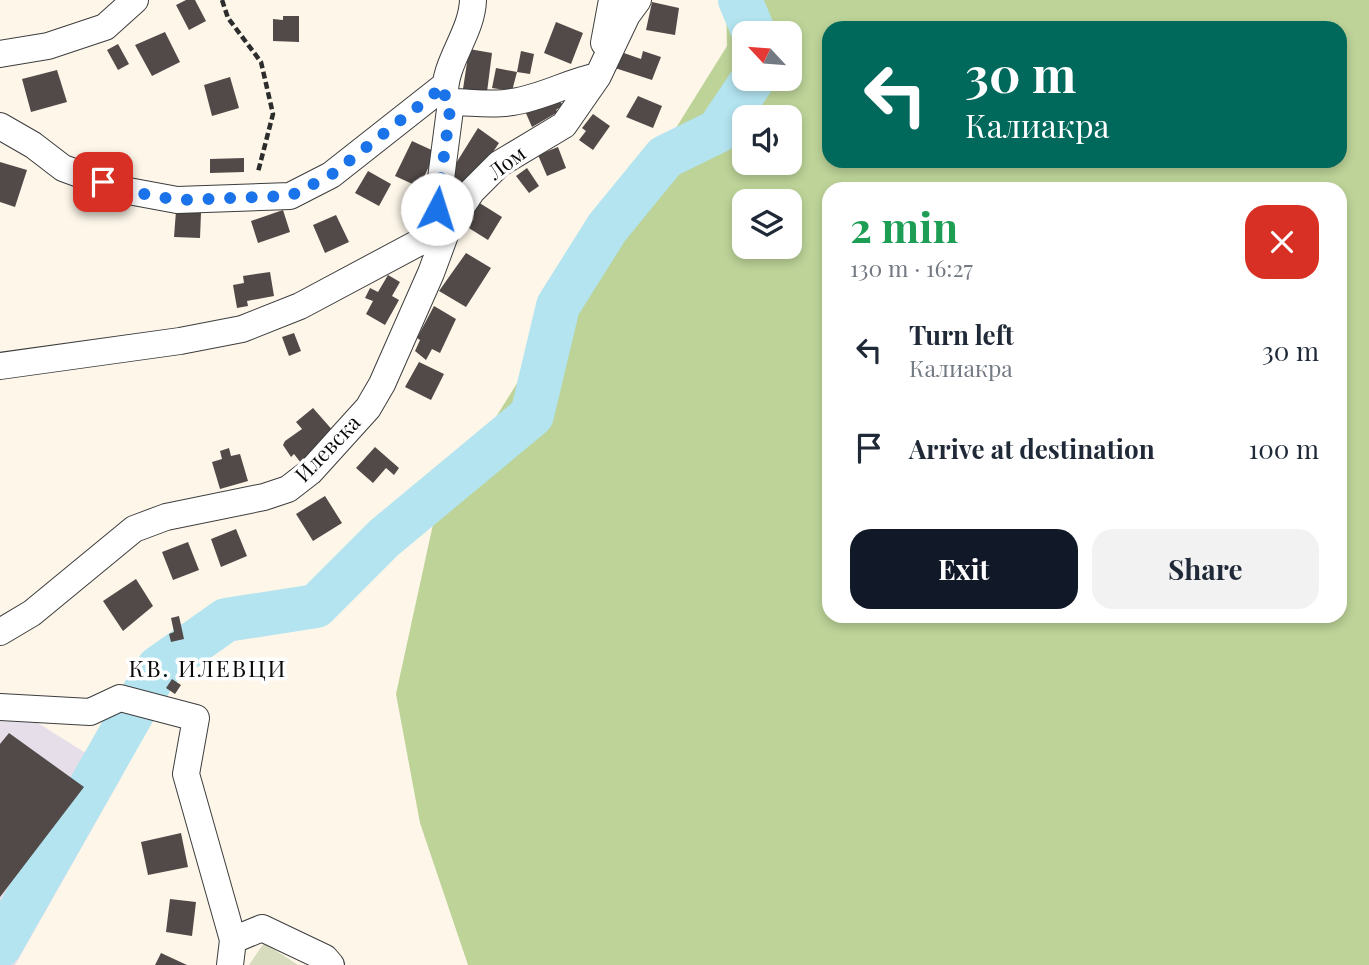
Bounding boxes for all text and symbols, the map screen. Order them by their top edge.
north arrow [732,21,802,91]
map controls [732,21,802,259]
text: 30 m [965,40,1076,105]
icon: left [850,49,941,140]
text: Калиакра [965,103,1109,146]
button: sound [732,105,802,175]
street label: Лом [480,138,530,185]
pin [73,152,133,212]
icon: arrive [84,163,122,201]
position arrow [400,172,474,246]
button: layers [732,189,802,259]
text: 2 min [850,198,958,254]
button: close [1245,205,1319,279]
text: 130 m · 16:27 [850,252,973,283]
text: Turn left [909,317,1014,352]
icon: left [850,331,888,369]
text: 30 m [1262,333,1319,368]
text: Калиакра [909,352,1013,383]
street label: Илевска [288,408,366,487]
icon: arrive [850,429,888,467]
text: Arrive at destination [909,431,1155,466]
text: 100 m [1249,431,1319,466]
button: Exit [850,529,1078,609]
button: Share [1092,529,1319,609]
district label: КВ. ИЛЕВЦИ [129,652,287,683]

